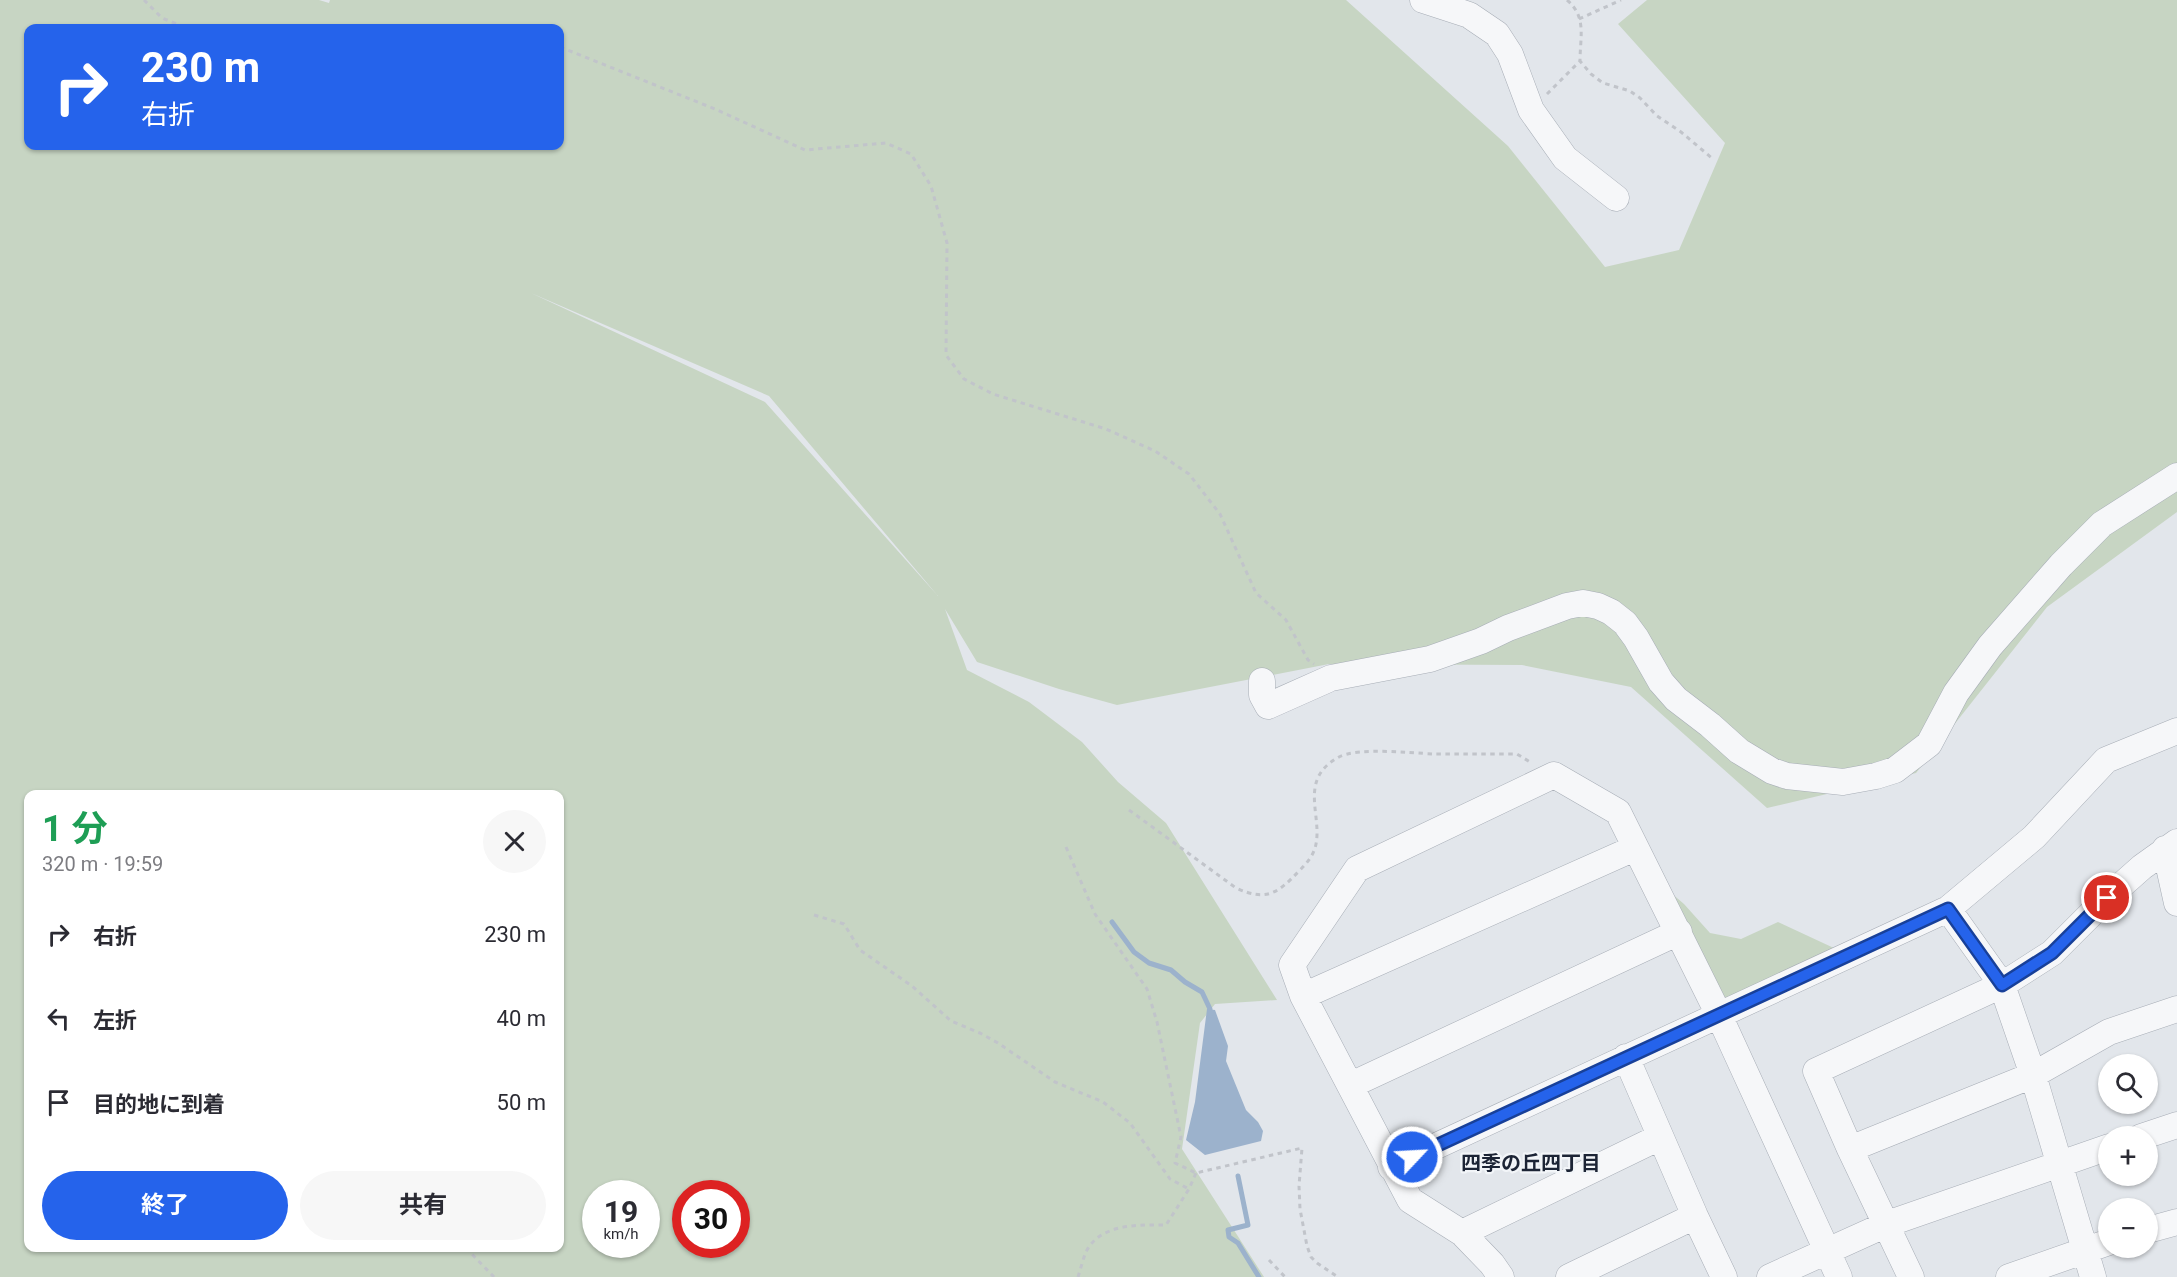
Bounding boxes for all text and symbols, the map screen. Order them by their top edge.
text: 230 m [141,43,260,92]
icon: right [42,48,120,126]
text: 右折 [141,99,195,131]
text: 1 分 [42,808,108,850]
button: close [483,810,546,873]
text: 320 m · 19:59 [42,852,163,876]
pin [2081,872,2132,923]
icon: arrive [2090,881,2123,914]
icon: right [42,918,75,951]
text: 230 m [484,922,546,947]
text: 右折 [93,924,137,949]
icon: left [42,1002,75,1035]
text: 40 m [497,1006,546,1031]
text: 左折 [93,1008,137,1033]
map controls [2098,1054,2158,1258]
button: search [2098,1054,2158,1114]
icon: arrive [42,1086,75,1119]
text: 50 m [497,1090,546,1115]
text: 目的地に到着 [93,1092,225,1117]
position arrow [1380,1125,1444,1189]
button: + [2098,1126,2158,1186]
district label: 四季の丘四丁目 [1461,1151,1601,1175]
button: 終了 [42,1171,288,1240]
button: 共有 [300,1171,546,1240]
speed limit sign: 30 [672,1180,750,1258]
text: 19 [604,1194,638,1229]
button: − [2098,1198,2158,1258]
text: km/h [603,1225,639,1243]

